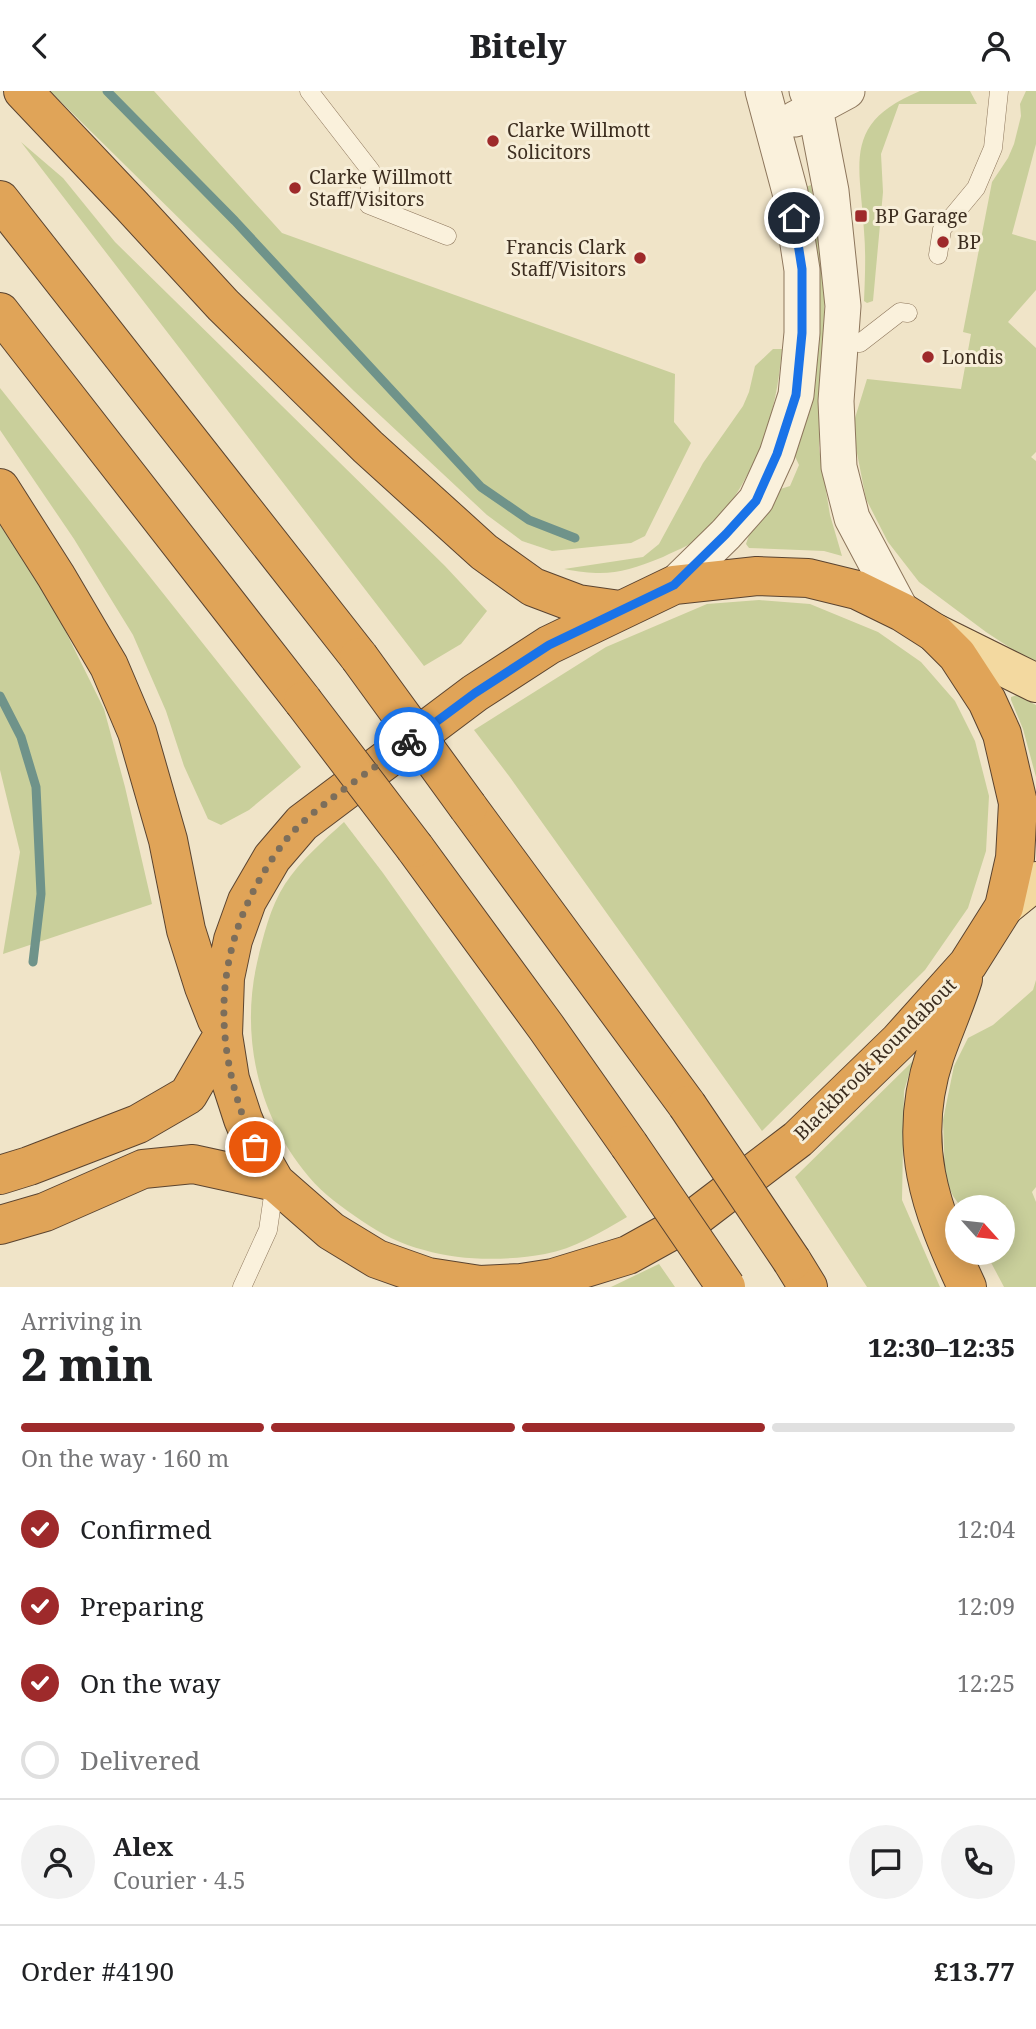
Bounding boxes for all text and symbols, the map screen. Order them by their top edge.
text: Bitely [470,24,566,67]
icon: back [21,27,59,65]
icon: person [977,27,1015,65]
place label: Clarke Willmott Solicitors [507,117,650,165]
marker: Clarke Willmott Solicitors [485,133,501,149]
place label: Clarke Willmott Staff/Visitors [309,164,452,212]
marker: Clarke Willmott Staff/Visitors [287,180,303,196]
pin [764,188,824,248]
icon: home [775,199,813,237]
place label: BP Garage [875,203,968,229]
marker: BP Garage [853,208,869,224]
place label: BP [957,229,981,255]
place label: Francis Clark Staff/Visitors [506,234,627,282]
marker: BP [935,234,951,250]
marker: Francis Clark Staff/Visitors [632,250,648,266]
place label: Londis [942,344,1003,370]
marker: Londis [920,349,936,365]
courier [374,707,444,777]
icon: bike [390,723,428,761]
street label: Blackbrook Roundabout [788,972,962,1146]
pin [225,1117,285,1177]
icon: bag [236,1128,274,1166]
north arrow [945,1195,1015,1265]
map controls [945,1195,1015,1265]
text: Arriving in [21,1305,142,1337]
text: 12:30–12:35 [868,1329,1015,1365]
text: 2 min [21,1332,153,1394]
text: On the way · 160 m [21,1442,229,1474]
icon: check [21,1510,59,1548]
text: Confirmed [80,1511,212,1547]
text: 12:04 [957,1513,1015,1545]
icon: check [21,1587,59,1625]
text: Preparing [80,1588,204,1624]
text: 12:09 [957,1590,1015,1622]
icon: check [21,1664,59,1702]
text: On the way [80,1665,220,1701]
text: 12:25 [957,1667,1015,1699]
text: Delivered [80,1742,200,1778]
button: person [21,1825,95,1899]
button: chat [849,1825,923,1899]
button: phone [941,1825,1015,1899]
text: Alex [113,1828,173,1864]
text: Courier · 4.5 [113,1864,246,1896]
text: Order #4190 [21,1953,174,1989]
text: £13.77 [934,1953,1015,1989]

